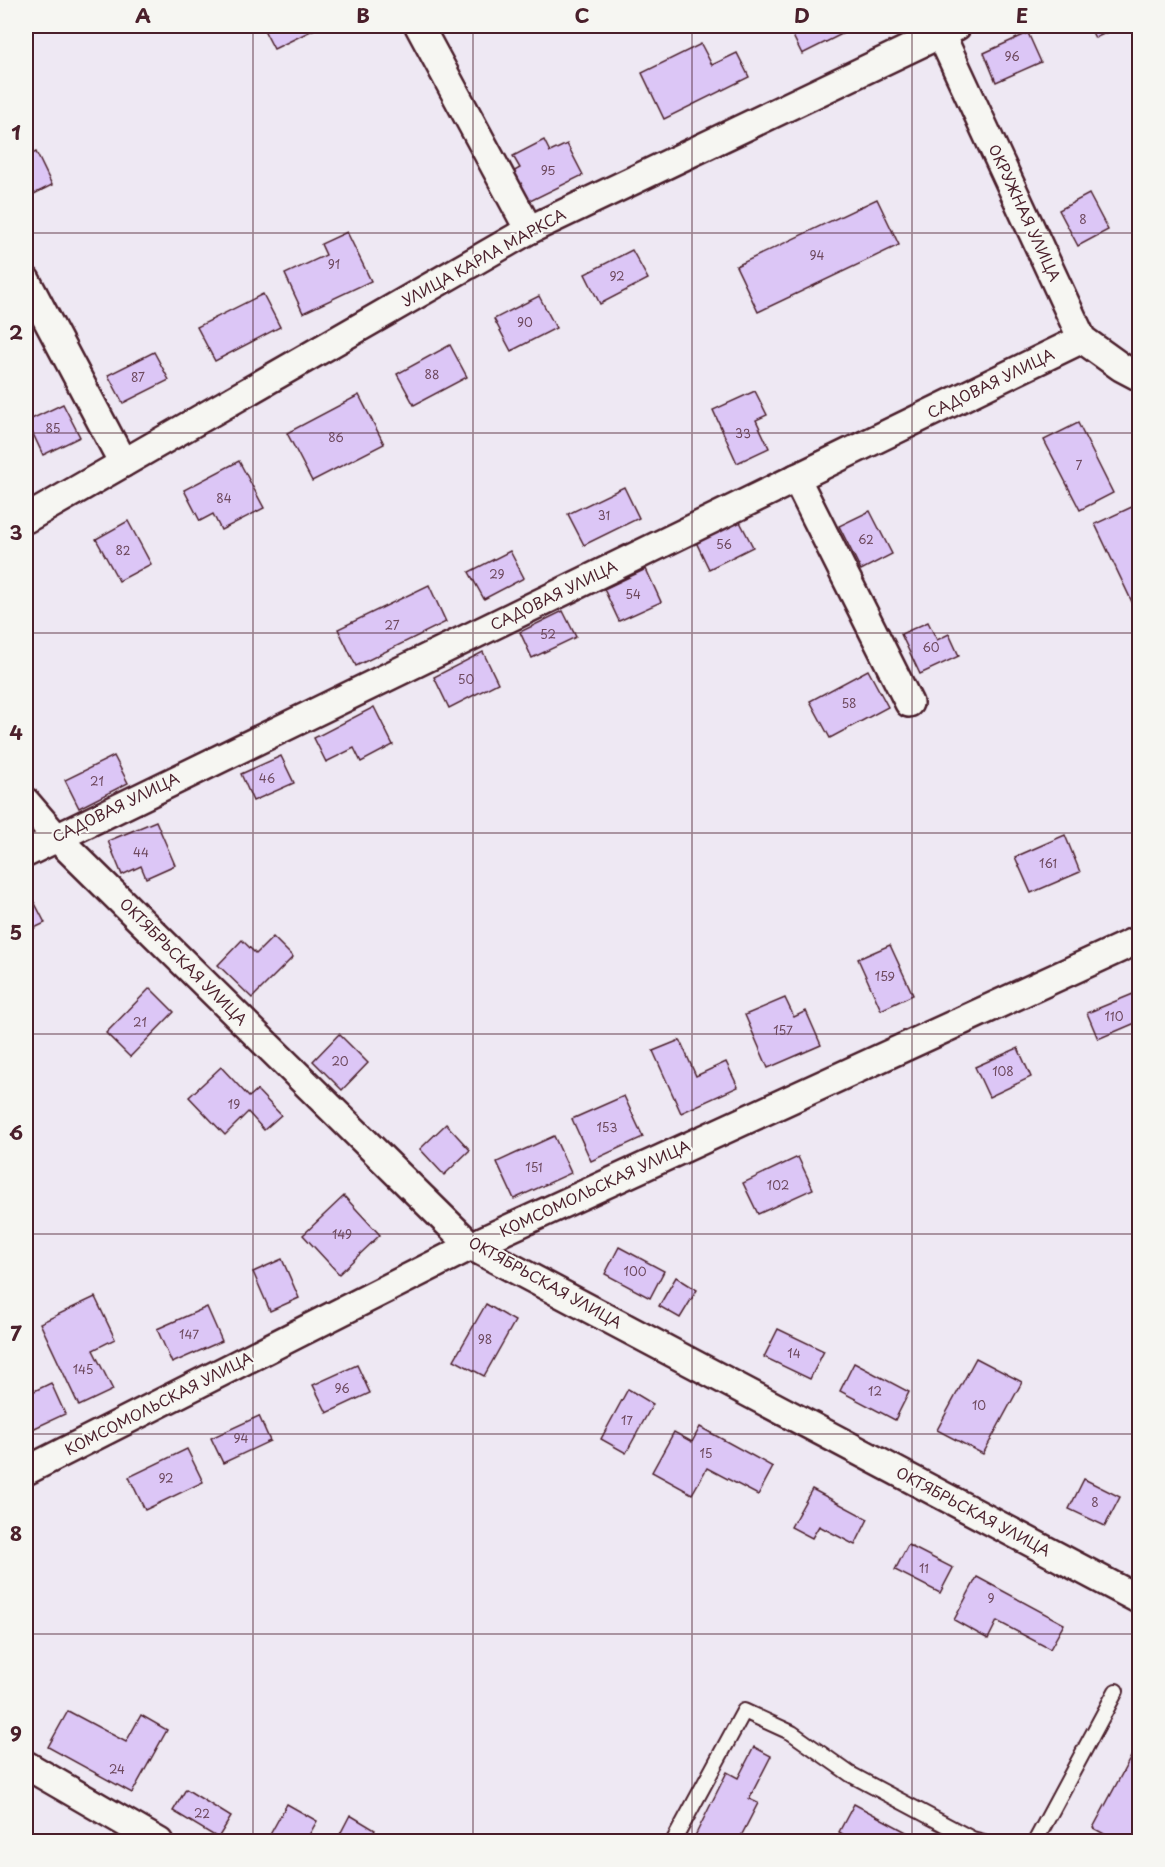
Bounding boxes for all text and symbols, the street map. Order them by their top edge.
text: A [135,0,151,30]
text: B [356,0,370,30]
text: C [574,0,590,30]
text: D [794,0,810,30]
text: E [1016,0,1028,30]
house number: 96 [1004,47,1020,65]
text: 1 [11,117,21,147]
street label: ОКРУЖНАЯ УЛИЦА [983,140,1067,285]
house number: 95 [541,161,555,179]
street label: УЛИЦА КАРЛА МАРКСА [397,202,570,311]
house number: 8 [1079,210,1087,228]
house number: 94 [810,246,825,264]
house number: 91 [328,255,340,273]
house number: 92 [609,267,625,285]
house number: 90 [517,313,533,331]
text: 2 [9,317,23,347]
street label: САДОВАЯ УЛИЦА [923,342,1058,423]
house number: 88 [425,365,439,383]
house number: 87 [131,368,145,386]
house number: 85 [46,419,60,437]
house number: 33 [735,424,751,442]
house number: 86 [328,428,344,446]
house number: 7 [1076,456,1083,474]
house number: 84 [216,489,232,507]
house number: 31 [598,506,610,524]
text: 3 [9,517,23,547]
house number: 62 [858,530,874,548]
house number: 56 [716,535,732,553]
house number: 82 [116,541,131,559]
street label: САДОВАЯ УЛИЦА [486,554,621,635]
house number: 29 [489,565,505,583]
house number: 54 [625,585,641,603]
house number: 27 [385,616,400,634]
house number: 52 [540,625,556,643]
house number: 60 [922,638,940,656]
house number: 50 [458,670,474,688]
house number: 58 [841,694,857,712]
text: 4 [9,717,23,747]
street label: САДОВАЯ УЛИЦА [48,766,183,847]
house number: 46 [259,769,275,787]
house number: 21 [90,772,104,790]
house number: 44 [133,843,149,861]
house number: 161 [1039,854,1057,872]
street label: ОКТЯБРЬСКАЯ УЛИЦА [115,892,253,1030]
text: 5 [10,917,22,947]
house number: 159 [875,967,895,985]
house number: 110 [1105,1007,1124,1025]
house number: 21 [133,1013,147,1031]
house number: 157 [773,1021,793,1039]
house number: 20 [331,1052,349,1070]
house number: 108 [992,1062,1014,1080]
house number: 19 [228,1095,240,1113]
text: 6 [9,1117,23,1147]
house number: 153 [596,1118,618,1136]
street label: КОМСОМОЛЬСКАЯ УЛИЦА [495,1133,694,1242]
house number: 151 [525,1158,543,1176]
house number: 102 [767,1176,789,1194]
house number: 149 [332,1225,352,1243]
street label: ОКТЯБРЬСКАЯ УЛИЦА [465,1230,627,1333]
house number: 100 [624,1262,647,1280]
text: 7 [10,1318,22,1348]
house number: 147 [179,1325,199,1343]
house number: 98 [478,1330,492,1348]
house number: 14 [787,1344,801,1362]
street label: КОМСОМОЛЬСКАЯ УЛИЦА [60,1345,256,1460]
house number: 145 [73,1360,93,1378]
house number: 96 [334,1379,350,1397]
house number: 12 [868,1382,882,1400]
house number: 10 [972,1396,986,1414]
house number: 17 [621,1411,633,1429]
house number: 94 [234,1429,249,1447]
house number: 15 [699,1444,713,1462]
street label: ОКТЯБРЬСКАЯ УЛИЦА [892,1460,1055,1561]
house number: 92 [158,1469,174,1487]
house number: 8 [1091,1493,1099,1511]
text: 8 [10,1518,22,1548]
house number: 11 [919,1559,929,1577]
house number: 9 [987,1589,995,1607]
text: 9 [10,1718,22,1748]
house number: 24 [109,1760,125,1778]
house number: 22 [194,1804,210,1822]

